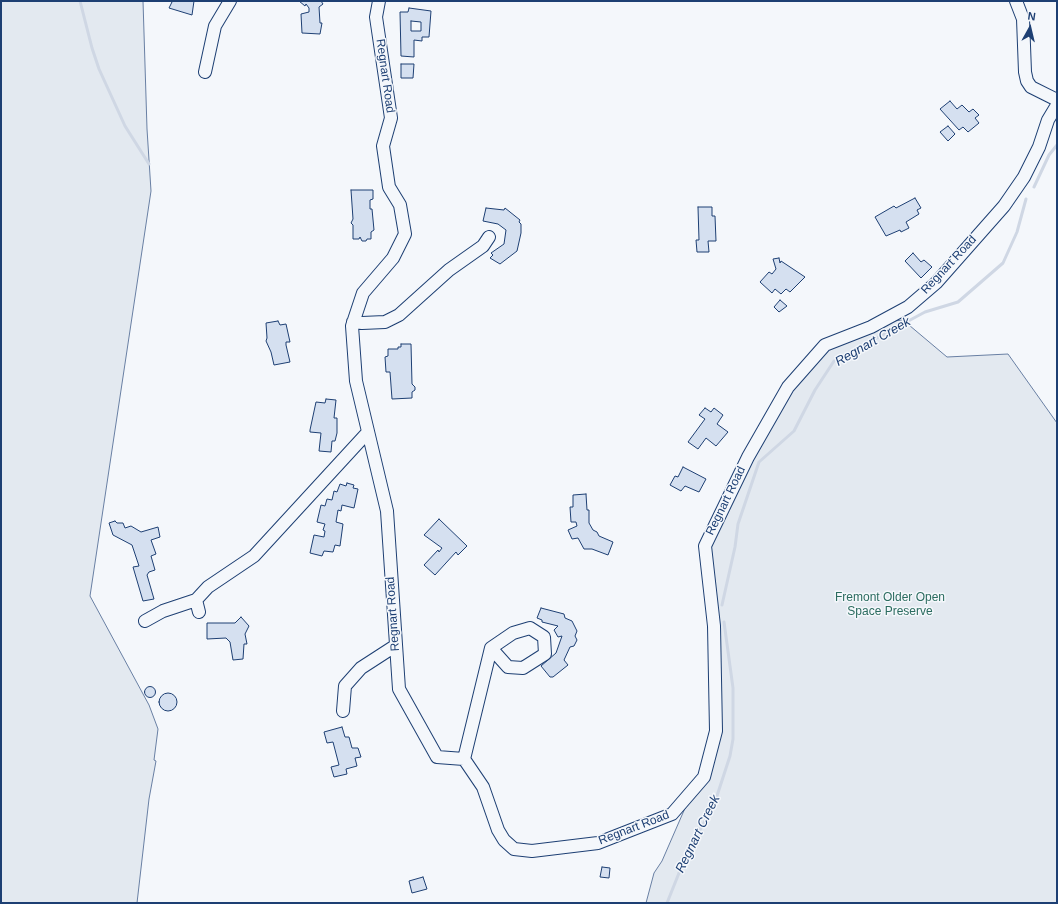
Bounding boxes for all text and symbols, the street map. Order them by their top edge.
north arrow [1010,8,1050,48]
text: N [1027,10,1036,23]
street label: Regnart Road [373,38,397,114]
street label: Regnart Road [918,233,980,297]
water label: Regnart Creek [832,314,914,370]
street label: Regnart Road [703,464,749,538]
street label: Regnart Road [383,576,403,652]
park label: Fremont Older Open Space Preserve [835,591,945,619]
water label: Regnart Creek [672,793,724,875]
street label: Regnart Road [597,808,671,848]

